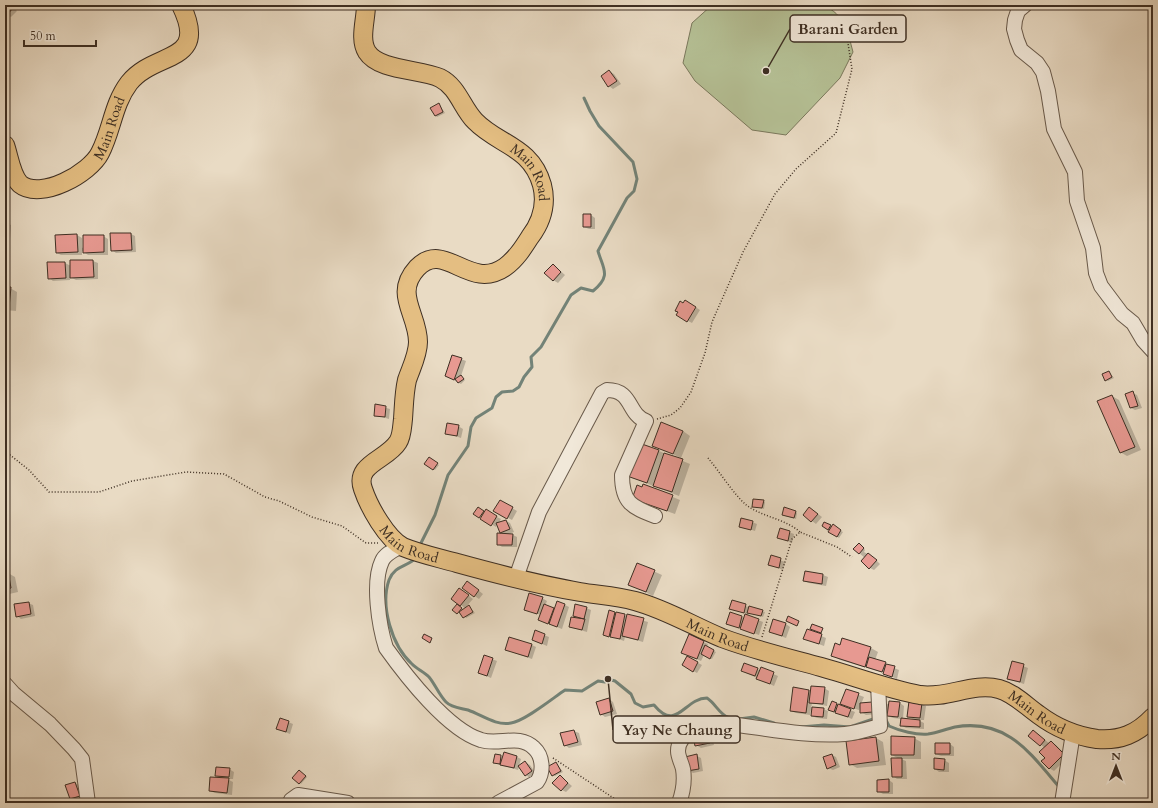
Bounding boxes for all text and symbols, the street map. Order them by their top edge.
callout: Barani Garden [790,15,906,42]
text: Barani Garden [798,19,898,39]
scale bar [24,22,96,48]
text: 50 m [30,28,57,44]
street label: Main Road [89,93,129,163]
street label: Main Road [507,139,554,202]
street label: Main Road [375,521,441,567]
street label: Main Road [683,614,752,656]
street label: Main Road [1005,686,1069,739]
callout: Yay Ne Chaung [613,716,740,743]
text: Yay Ne Chaung [622,720,732,740]
north arrow [1096,746,1136,786]
text: N [1111,749,1121,764]

